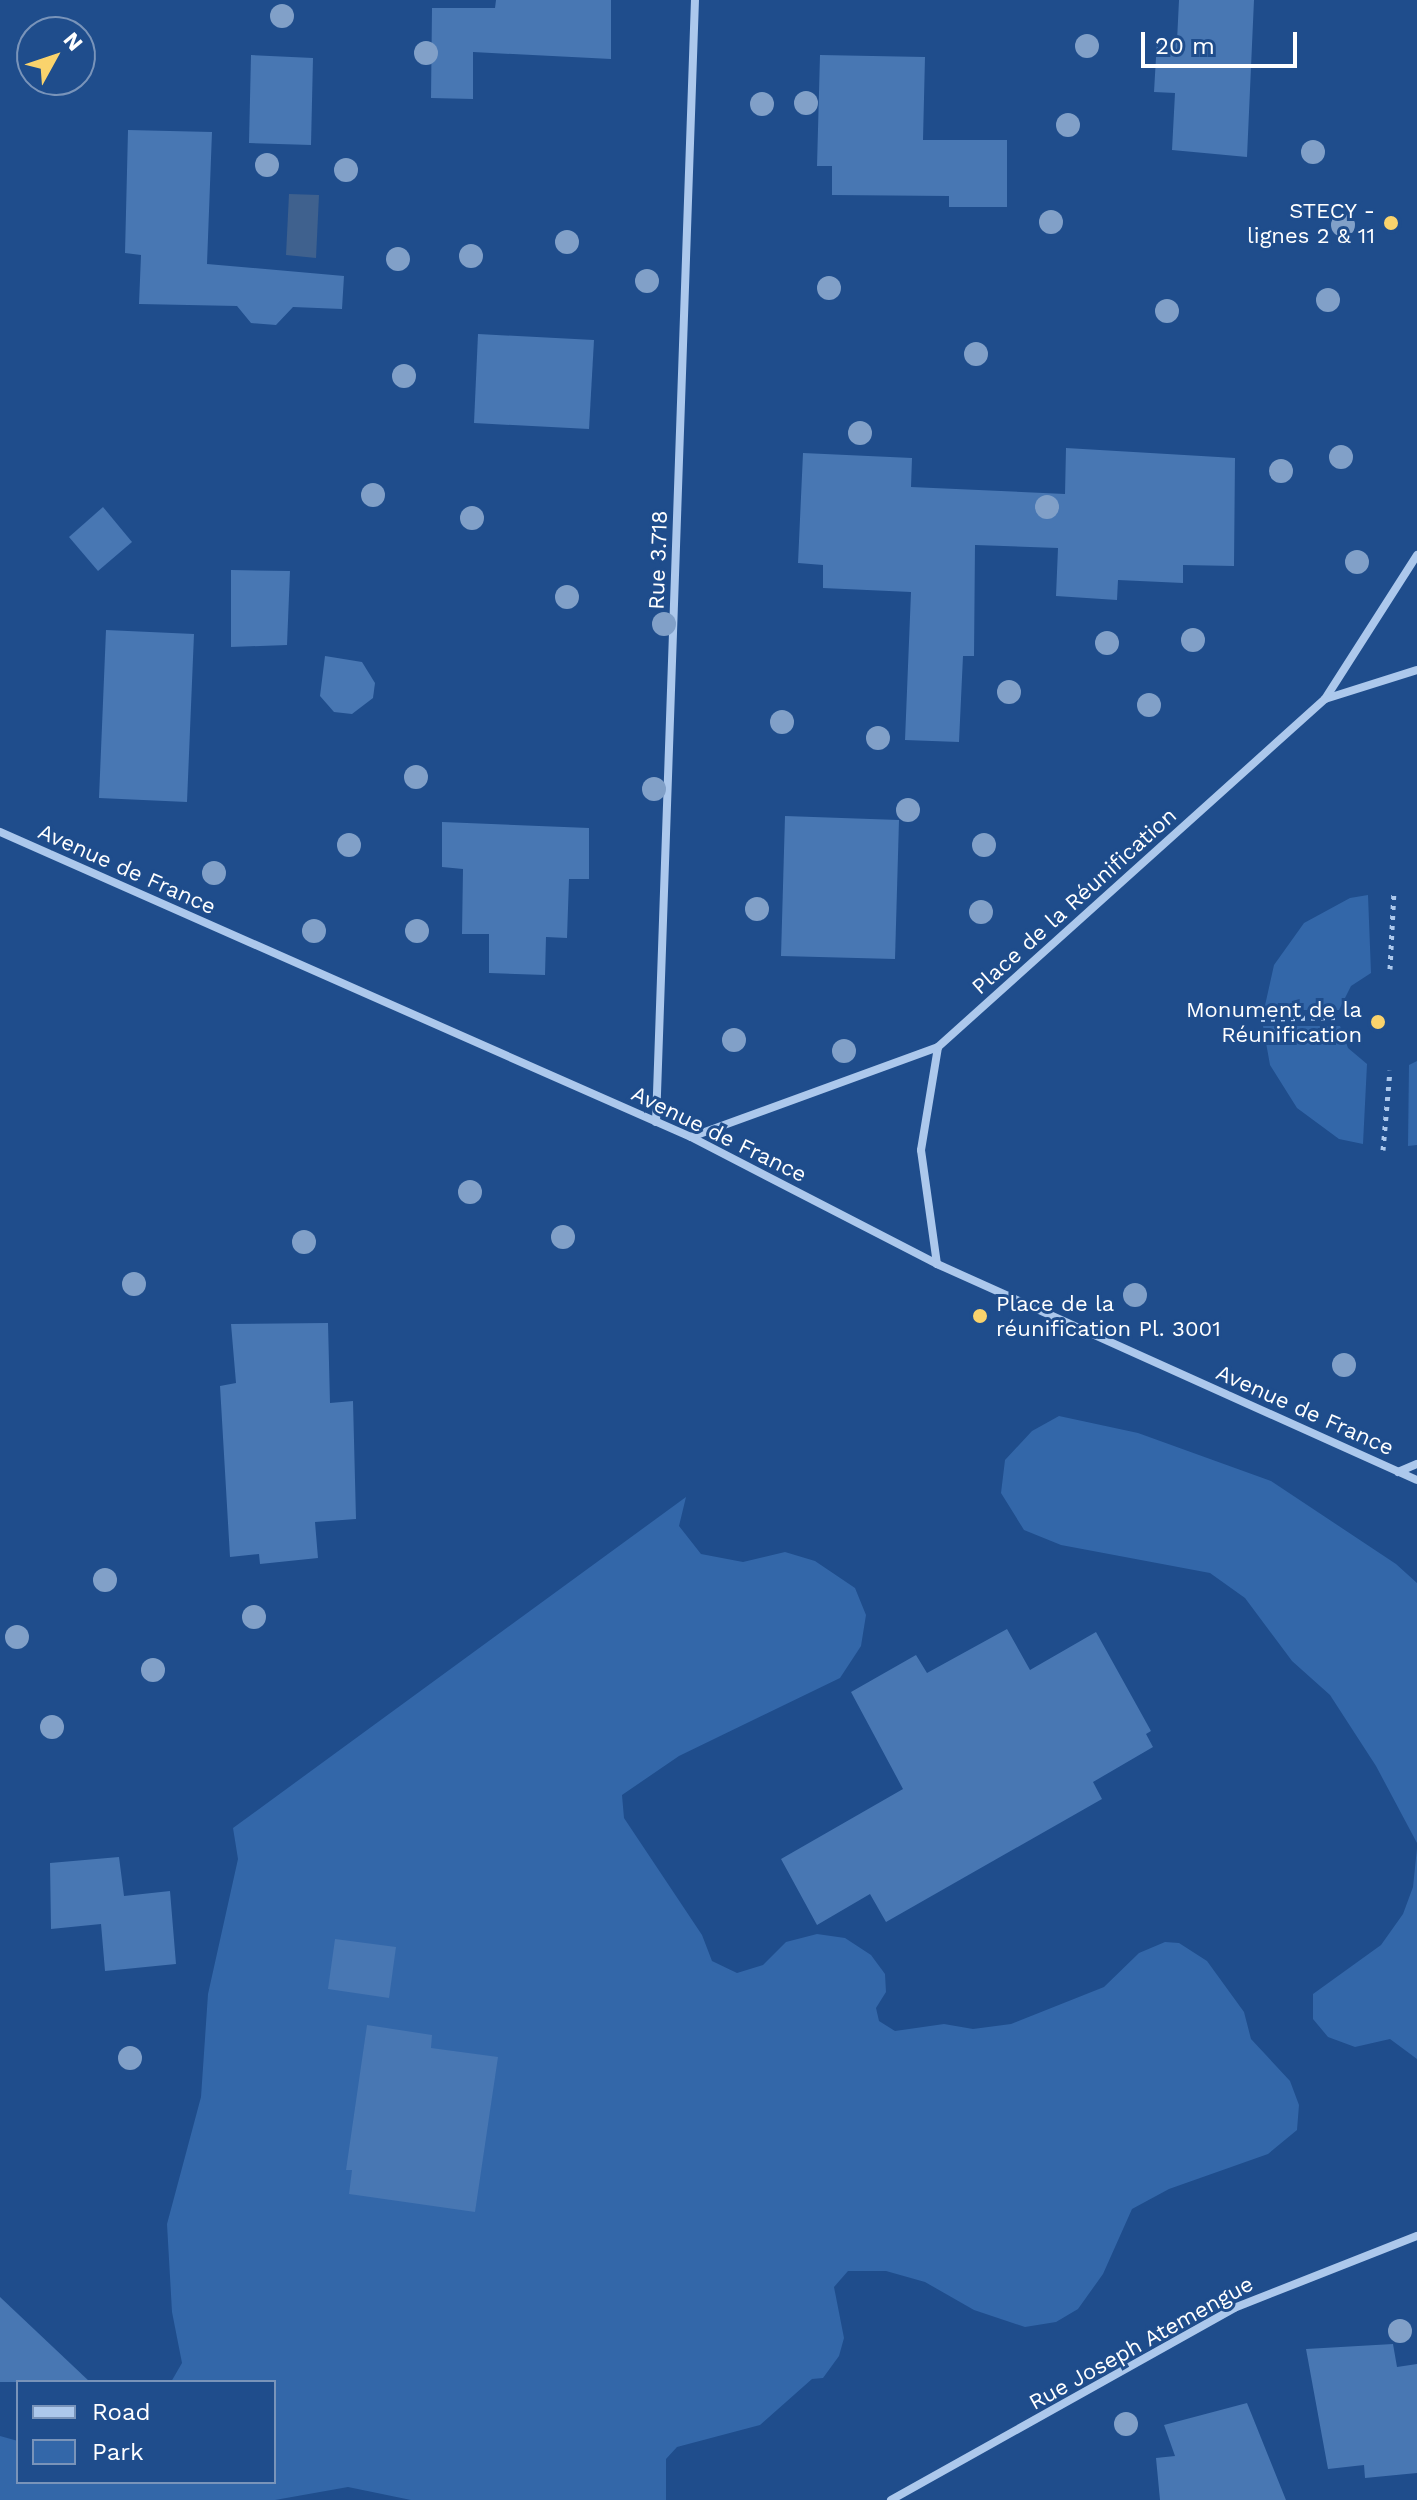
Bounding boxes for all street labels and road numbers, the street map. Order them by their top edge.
street label: Rue 3.718 [643,510,673,610]
street label: Place de la Réunification [966,802,1182,1000]
street label: Avenue de France [34,818,220,920]
street label: Avenue de France [627,1080,811,1188]
street label: Avenue de France [1212,1359,1398,1461]
street label: Rue Joseph Atemengue [1024,2270,1258,2416]

